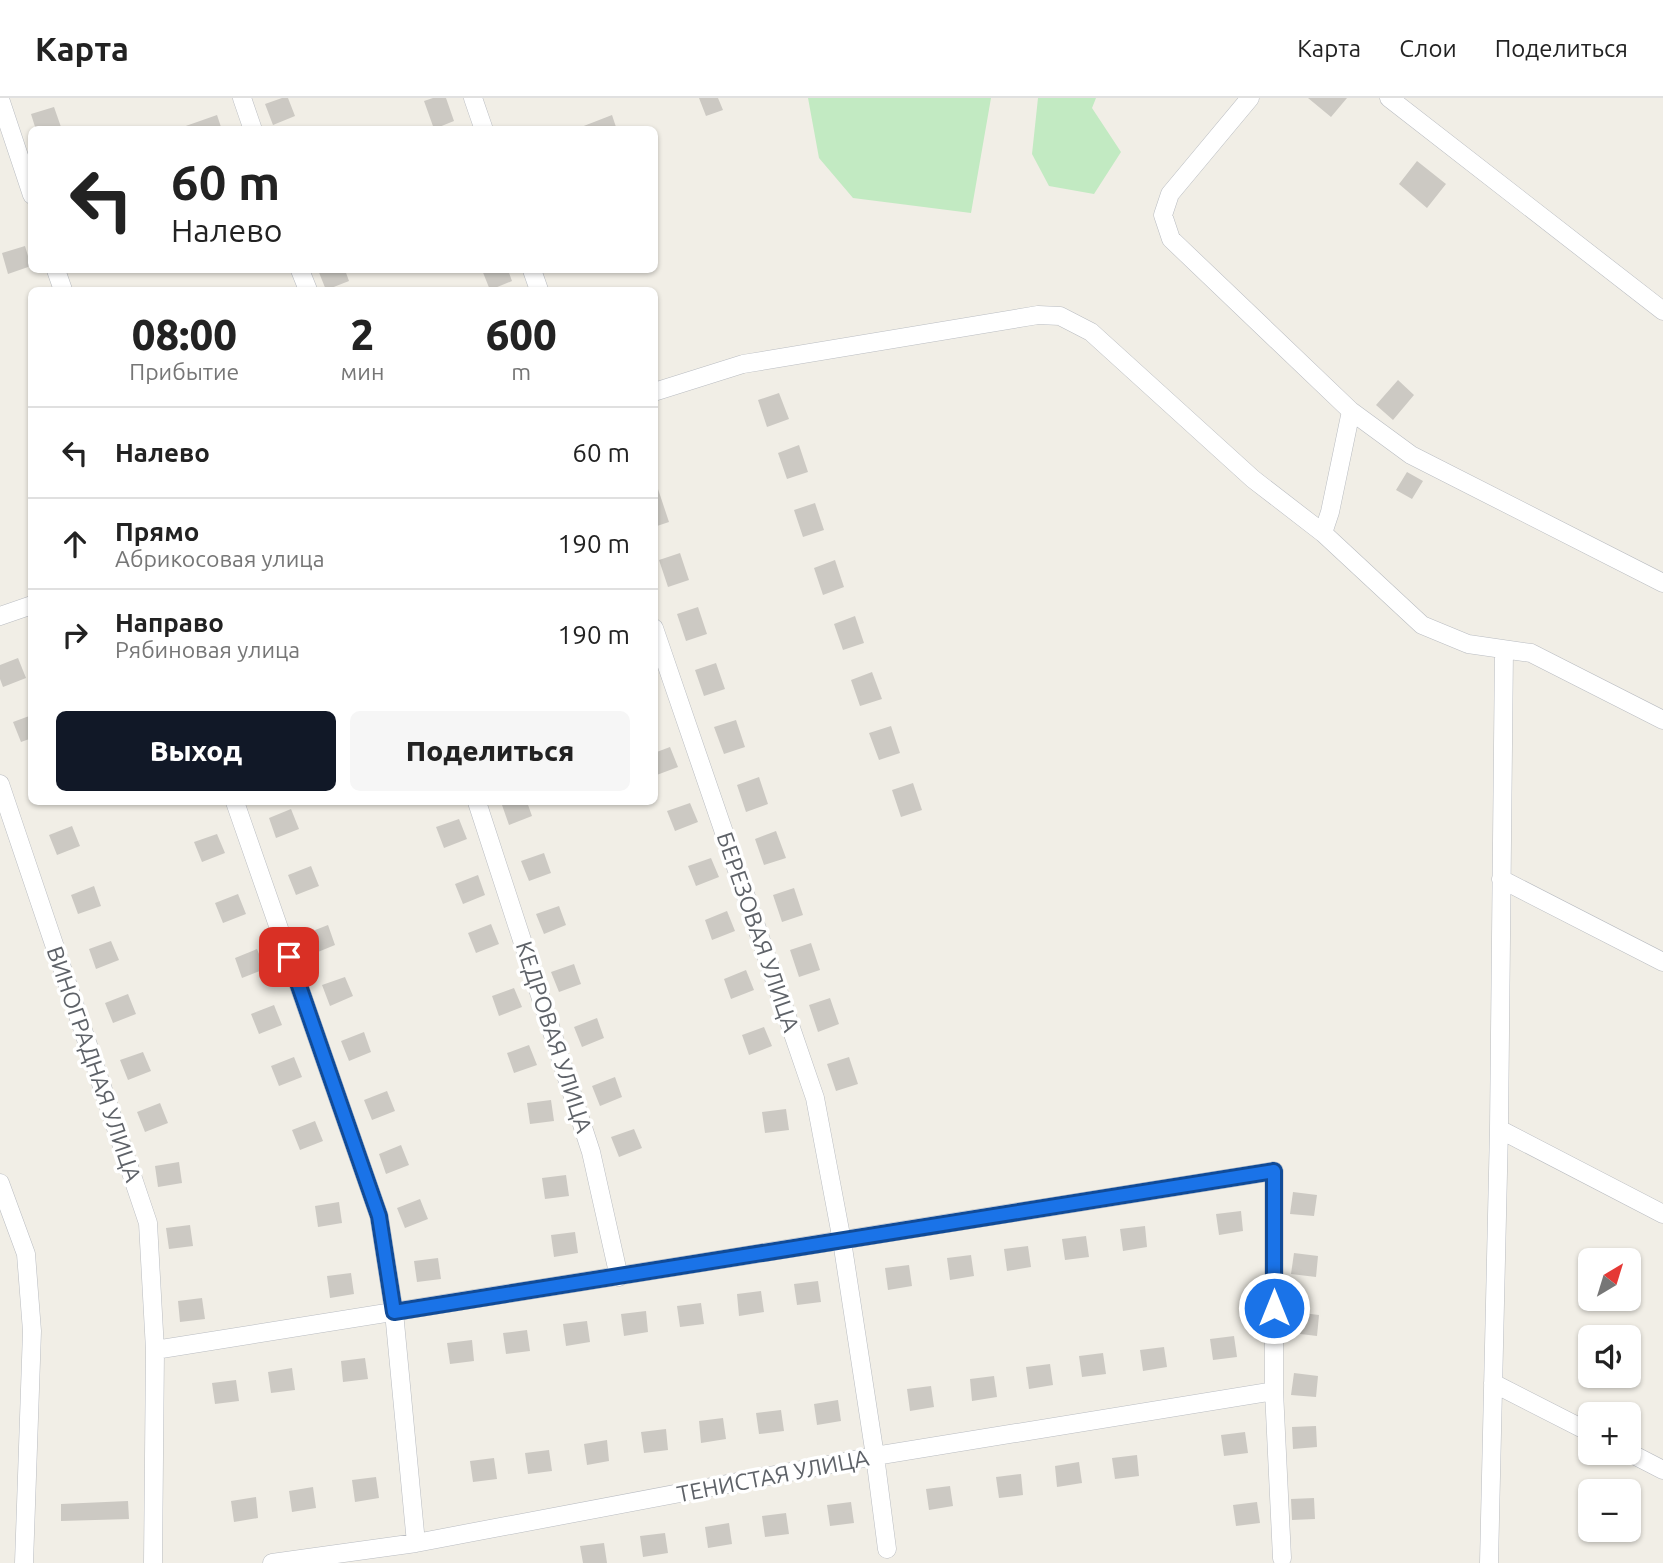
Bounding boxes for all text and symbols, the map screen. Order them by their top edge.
text: Карта [35,30,129,67]
text: Карта [1297,35,1361,62]
text: Слои [1399,35,1457,62]
text: Поделиться [1495,35,1628,62]
icon: left [56,154,147,245]
text: 60 m [171,154,280,209]
text: Налево [171,212,283,248]
text: 08:00 [132,311,237,358]
text: 2 [351,311,374,358]
text: 600 [486,311,557,358]
text: Прибытие [129,359,239,384]
text: мин [341,359,384,384]
text: m [511,359,531,384]
icon: left [56,434,94,472]
text: Налево [115,438,210,467]
text: 60 m [572,438,630,467]
text: Прямо [115,517,199,546]
icon: ahead [56,525,94,563]
text: 190 m [558,529,630,558]
text: Абрикосовая улица [115,546,325,571]
text: Направо [115,608,224,637]
icon: right [56,616,94,654]
text: 190 m [558,620,630,649]
text: Рябиновая улица [115,637,300,662]
button: Выход [56,711,336,791]
button: Поделиться [350,711,630,791]
street label: БЕРЕЗОВАЯ УЛИЦА [713,829,804,1035]
pin [259,927,319,987]
icon: arrive [270,938,308,976]
street label: КЕДРОВАЯ УЛИЦА [512,938,597,1136]
street label: ВИНОГРАДНАЯ УЛИЦА [42,943,147,1185]
north arrow [1578,1248,1642,1311]
map controls [1578,1248,1641,1542]
position arrow [1237,1271,1311,1345]
button: sound [1578,1325,1641,1388]
button: + [1578,1402,1641,1465]
street label: ТЕНИСТАЯ УЛИЦА [675,1445,871,1506]
button: − [1578,1479,1641,1542]

